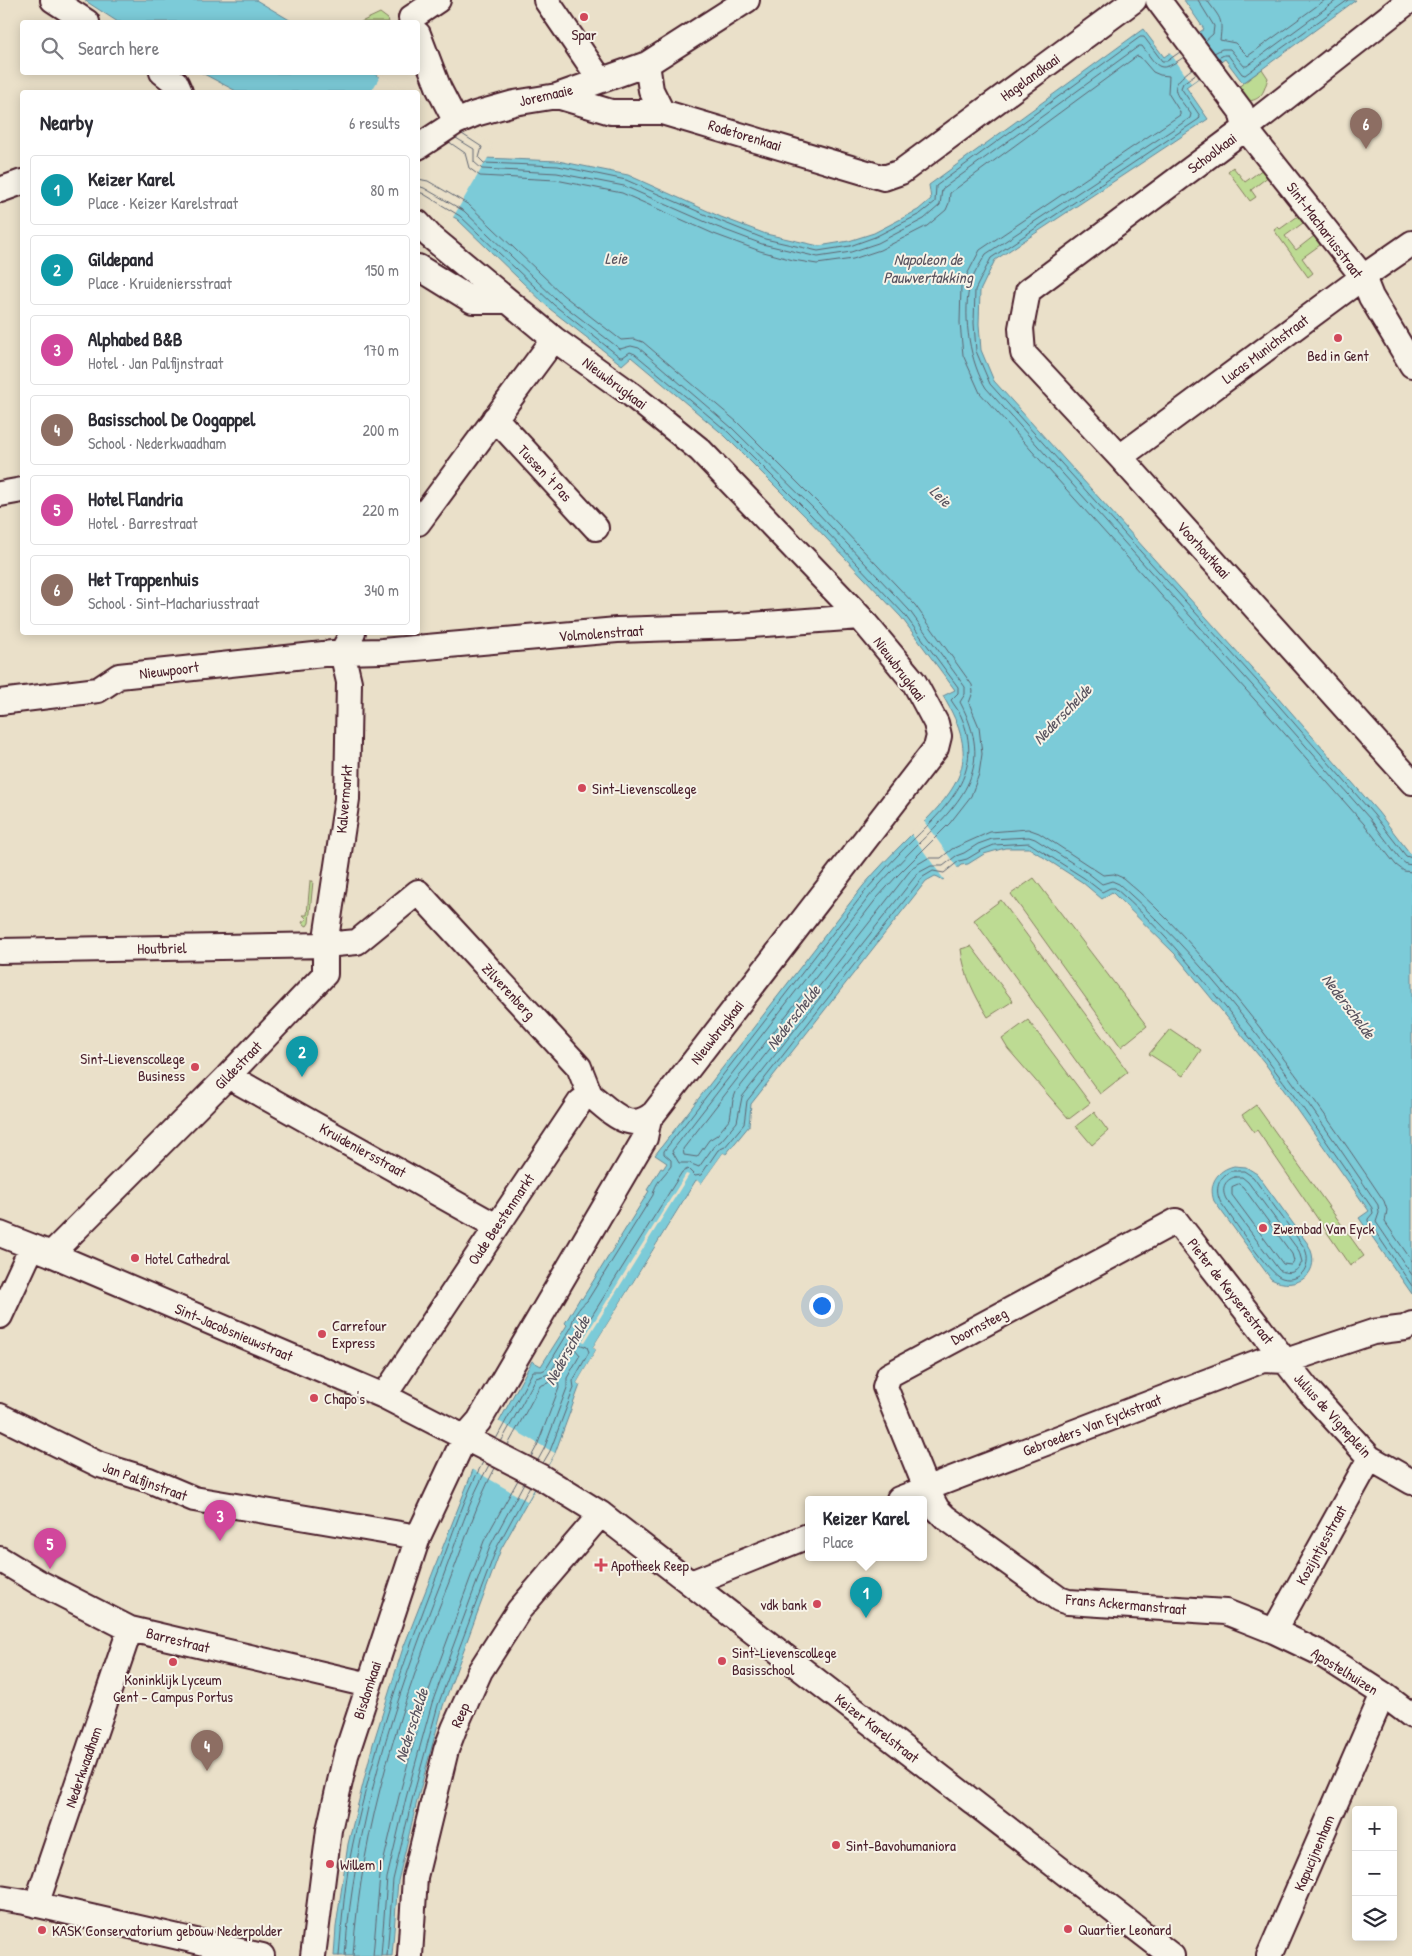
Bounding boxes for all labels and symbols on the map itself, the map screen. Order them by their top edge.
marker: Spar [578,11,590,23]
place label: Spar [572,24,597,45]
street label: Hagelandkaai [996,48,1064,106]
street label: Joremaaie [517,79,575,111]
pin: 6 [1350,108,1382,149]
street label: Rodetorenkaai [706,114,784,156]
street label: Schoolkaai [1183,128,1241,178]
street label: Sint-Machariusstraat [1282,178,1369,283]
water label: Leie [605,247,628,269]
water label: Napoleon de Pauwvertakking [883,248,974,288]
street label: Lucas Munichstraat [1217,309,1313,388]
marker: Bed in Gent [1332,332,1344,344]
place label: Bed in Gent [1307,345,1370,366]
street label: Nieuwbrugkaai [578,352,652,414]
street label: Tussen 't Pas [513,440,577,506]
water label: Leie [925,480,957,512]
street label: Voorhoutkaai [1172,517,1236,583]
street label: Volmolenstraat [558,619,645,646]
street label: Nieuwbrugkaai [869,632,931,706]
street label: Nieuwpoort [138,656,201,684]
water label: Nederschelde [1028,679,1097,749]
street label: Kalvermarkt [331,763,358,834]
place label: Sint-Lievenscollege [592,778,697,799]
marker: Sint-Lievenscollege [576,782,588,794]
street label: Houtbriel [137,937,187,959]
street label: Zilverenberg [477,958,541,1024]
water label: Nederschelde [1317,969,1381,1043]
water label: Nederschelde [761,980,825,1054]
street label: Nieuwbrugkaai [685,995,749,1069]
street label: Gildestraat [210,1036,267,1094]
pin: 2 [286,1036,318,1077]
place label: Sint-Lievenscollege Business [80,1048,185,1086]
marker: Sint-Lievenscollege Business [189,1061,201,1073]
street label: Kruideniersstraat [316,1118,411,1183]
street label: Oude Beestenmarkt [463,1168,540,1269]
place label: Zwembad Van Eyck [1273,1218,1375,1239]
marker: Zwembad Van Eyck [1257,1222,1269,1234]
street label: Pieter de Keyserestraat [1183,1234,1280,1349]
place label: Hotel Cathedral [145,1248,230,1269]
marker: Hotel Cathedral [129,1252,141,1264]
your location [809,1293,835,1319]
street label: Sint-Jacobsnieuwstraat [172,1298,297,1367]
street label: Doornsteeg [947,1302,1011,1350]
water label: Nederschelde [539,1311,595,1389]
place label: Carrefour Express [332,1315,387,1353]
marker: Carrefour Express [316,1328,328,1340]
street label: Julius de Vigneplein [1289,1368,1377,1462]
place label: Chapo's [324,1388,365,1409]
street label: Gebroeders Van Eyckstraat [1020,1389,1165,1461]
marker: Chapo's [308,1392,320,1404]
street label: Jan Palfijnstraat [100,1456,191,1506]
pin: 3 [204,1500,236,1541]
street label: Kozijntjesstraat [1290,1501,1352,1589]
pin: 5 [34,1528,66,1569]
place label: Apotheek Reep [611,1555,690,1576]
marker: Apotheek Reep [595,1559,607,1571]
pin: 1 [850,1577,882,1618]
street label: Frans Ackermanstraat [1064,1588,1188,1620]
place label: vdk bank [760,1594,807,1615]
marker: vdk bank [811,1598,823,1610]
street label: Barrestraat [144,1622,213,1658]
place label: Sint-Lievenscollege Basisschool [732,1642,837,1680]
street label: Apostelhuizen [1307,1642,1383,1700]
marker: Sint-Lievenscollege Basisschool [716,1655,728,1667]
marker: Koninklijk Lyceum Gent - Campus Portus [167,1656,179,1668]
street label: Bisdomkaai [348,1658,386,1722]
place label: Koninklijk Lyceum Gent - Campus Portus [113,1669,233,1707]
water label: Nederschelde [389,1685,433,1765]
street label: Keizer Karelstraat [830,1688,924,1768]
street label: Reep [445,1699,475,1731]
street label: Nederkwaadham [59,1724,107,1810]
pin: 4 [191,1730,223,1771]
street label: Kapucijnenham [1289,1812,1339,1894]
place label: Sint-Bavohumaniora [846,1835,956,1856]
marker: Sint-Bavohumaniora [830,1839,842,1851]
place label: Willem I [340,1854,382,1875]
marker: Willem I [324,1858,336,1870]
place label: Quartier Leonard [1078,1919,1171,1940]
place label: KASK Conservatorium gebouw Nederpolder [52,1920,283,1941]
marker: Quartier Leonard [1062,1923,1074,1935]
marker: KASK Conservatorium gebouw Nederpolder [36,1924,48,1936]

